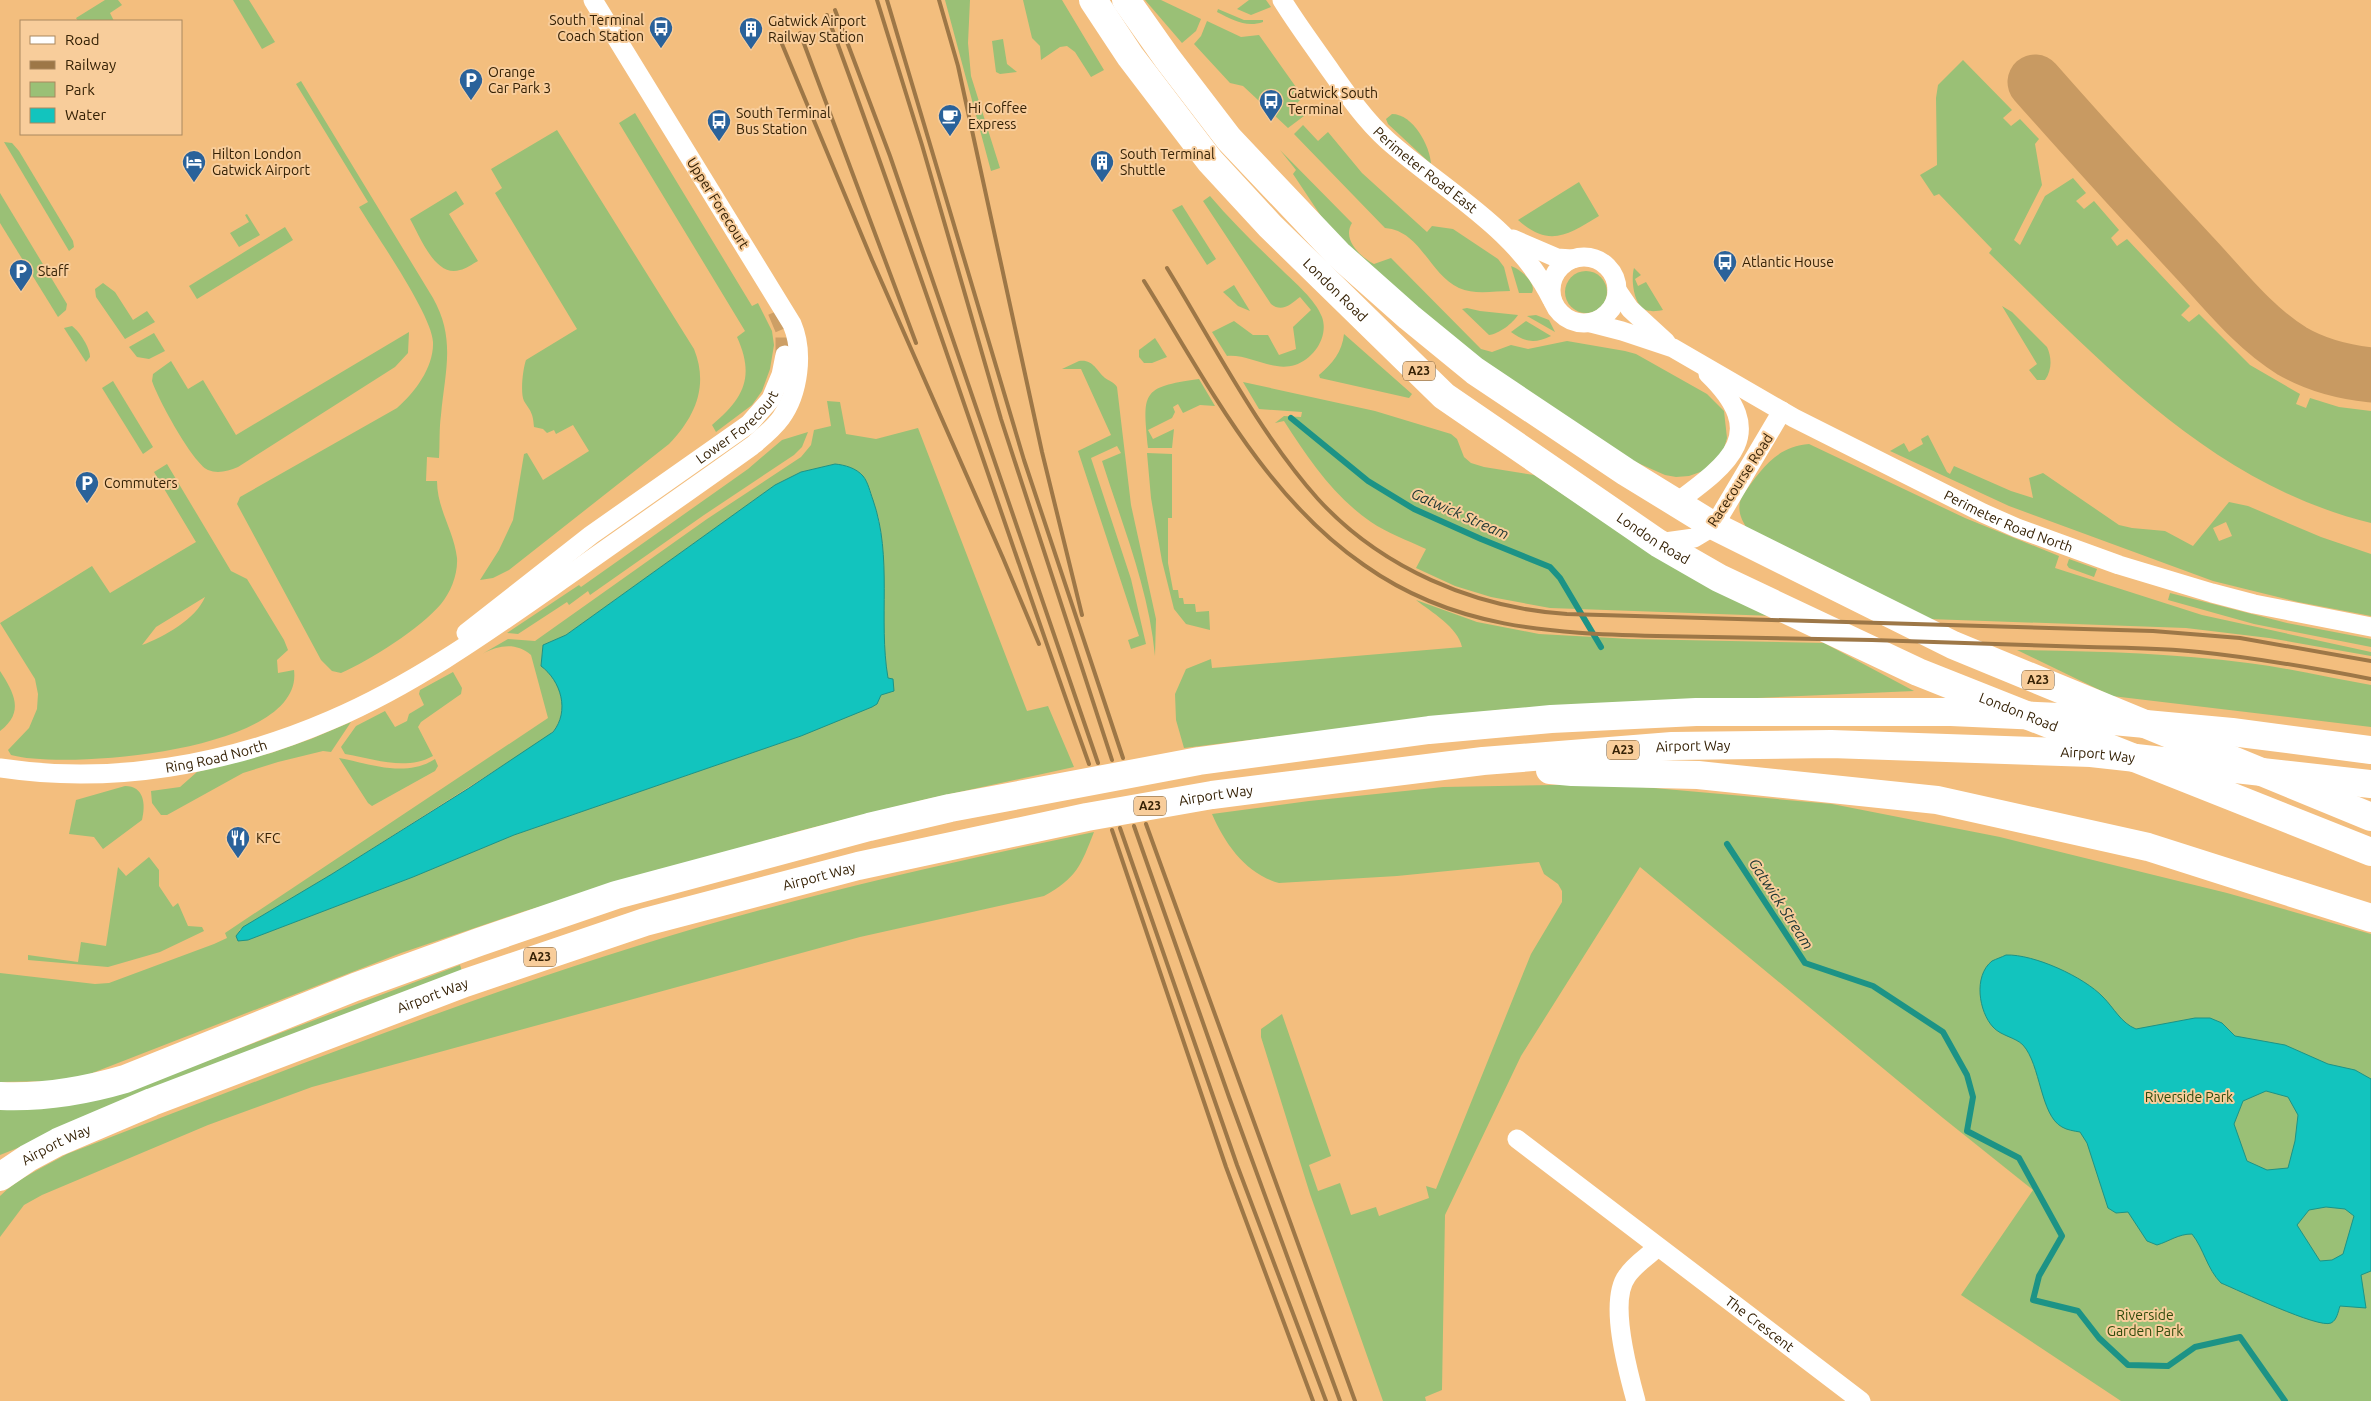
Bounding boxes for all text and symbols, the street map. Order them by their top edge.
place label: South Terminal Coach Station [549,12,644,44]
place label: Gatwick Airport Railway Station [768,13,867,45]
bus stop icon: South Terminal Coach Station [648,15,674,49]
building icon: Gatwick Airport Railway Station [738,16,764,50]
legend [20,20,182,135]
text: Road [65,31,100,48]
text: Railway [65,56,116,73]
place label: Orange Car Park 3 [488,64,551,96]
parking icon: Orange Car Park 3 [458,67,484,101]
text: Park [65,81,95,98]
place label: Gatwick South Terminal [1288,85,1378,117]
bus stop icon: Gatwick South Terminal [1258,88,1284,122]
place label: Hi Coffee Express [968,100,1027,132]
cafe icon: Hi Coffee Express [937,103,963,137]
place label: South Terminal Bus Station [736,105,831,137]
text: Water [65,106,106,123]
bus stop icon: South Terminal Bus Station [706,108,732,142]
street label: Perimeter Road East [1370,123,1481,217]
place label: Hilton London Gatwick Airport [212,146,311,178]
place label: South Terminal Shuttle [1120,146,1215,178]
hotel icon: Hilton London Gatwick Airport [181,149,207,183]
building icon: South Terminal Shuttle [1089,149,1115,183]
street label: Upper Forecourt [684,155,753,252]
bus stop icon: Atlantic House [1712,249,1738,283]
place label: Atlantic House [1742,254,1834,270]
street label: London Road [1300,255,1371,325]
parking icon: Staff [8,258,34,292]
place label: Staff [38,263,69,279]
road number: A23 [1403,362,1435,381]
street label: Lower Forecourt [693,388,782,467]
street label: Racecourse Road [1704,431,1776,529]
parking icon: Commuters [74,470,100,504]
place label: Commuters [104,475,178,491]
water label: Gatwick Stream [1409,484,1512,543]
street label: Perimeter Road North [1941,487,2075,556]
street label: London Road [1614,509,1692,567]
road number: A23 [2022,670,2054,690]
street label: London Road [1977,689,2060,735]
street label: Ring Road North [164,737,269,776]
street label: Airport Way [1655,737,1731,755]
road number: A23 [1607,740,1639,760]
street label: Airport Way [2060,744,2136,766]
street label: Airport Way [1177,782,1254,809]
road number: A23 [1134,796,1166,816]
restaurant icon: KFC [225,825,251,859]
place label: KFC [256,830,281,846]
water label: Gatwick Stream [1746,855,1817,952]
street label: Airport Way [781,859,858,893]
road number: A23 [524,948,556,966]
street label: Airport Way [395,975,470,1016]
park label: Riverside Park [2145,1089,2233,1105]
street label: Airport Way [18,1121,93,1168]
street label: The Crescent [1722,1293,1798,1355]
park label: Riverside Garden Park [2107,1307,2183,1339]

